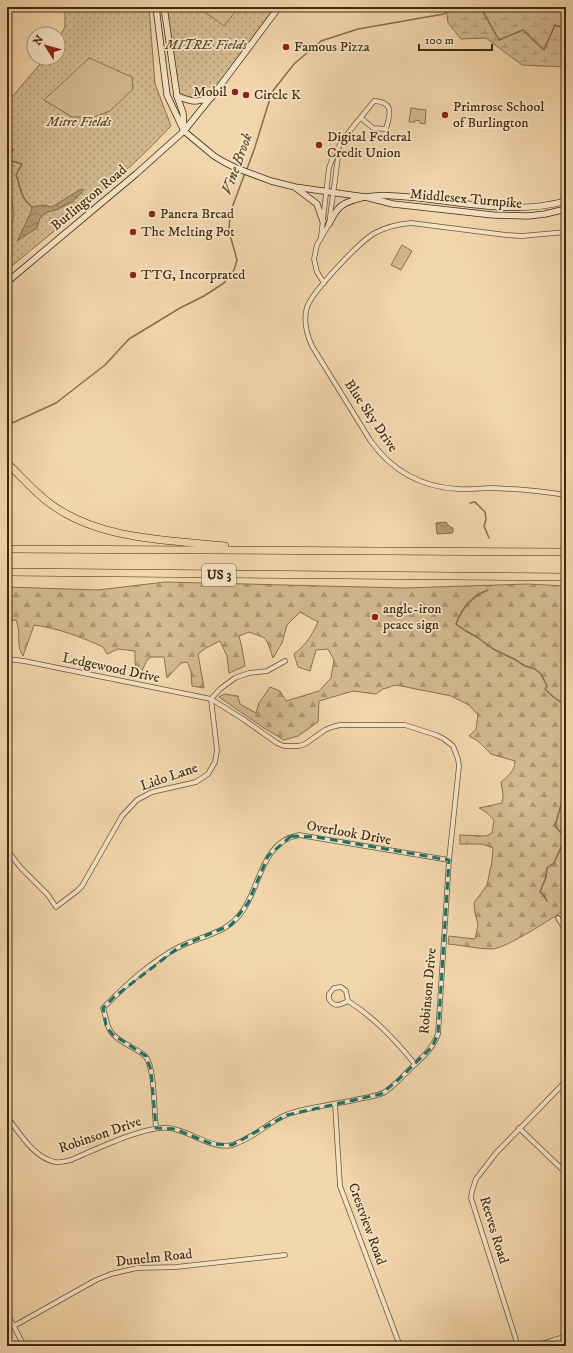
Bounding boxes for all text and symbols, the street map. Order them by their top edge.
north arrow [26,26,66,66]
scale bar [419,26,492,52]
text: N [31,33,47,48]
text: 100 m [425,33,454,48]
park label: MITRE Fields [164,36,248,54]
place label: Famous Pizza [294,38,370,56]
marker: Famous Pizza [281,42,291,52]
place label: Mobil [193,83,228,101]
place label: Circle K [254,86,301,104]
marker: Mobil [230,87,240,97]
marker: Circle K [241,90,251,100]
place label: Primrose School of Burlington [453,98,545,132]
marker: Primrose School of Burlington [440,110,450,120]
park label: Mitre Fields [46,113,112,131]
place label: Digital Federal Credit Union [327,128,412,162]
water label: Vine Brook [217,130,257,198]
marker: Digital Federal Credit Union [314,140,324,150]
street label: Burlington Road [47,161,131,235]
street label: Middlesex Turnpike [409,185,523,213]
place label: Panera Bread [160,205,234,223]
marker: Panera Bread [147,209,157,219]
place label: The Melting Pot [141,223,235,241]
marker: The Melting Pot [128,227,138,237]
place label: TTG, Incorprated [141,266,245,284]
marker: TTG, Incorprated [128,270,138,280]
street label: Blue Sky Drive [340,376,402,456]
road number: US 3 [202,564,236,586]
place label: angle-iron peace sign [382,600,442,634]
marker: angle-iron peace sign [370,612,380,622]
street label: Ledgewood Drive [61,649,162,687]
street label: Lido Lane [138,759,200,795]
street label: Overlook Drive [305,817,393,849]
street label: Robinson Drive [415,947,441,1035]
street label: Robinson Drive [56,1112,144,1158]
street label: Crestview Road [344,1181,390,1267]
street label: Reeves Road [475,1194,513,1266]
street label: Dunelm Road [115,1245,193,1271]

